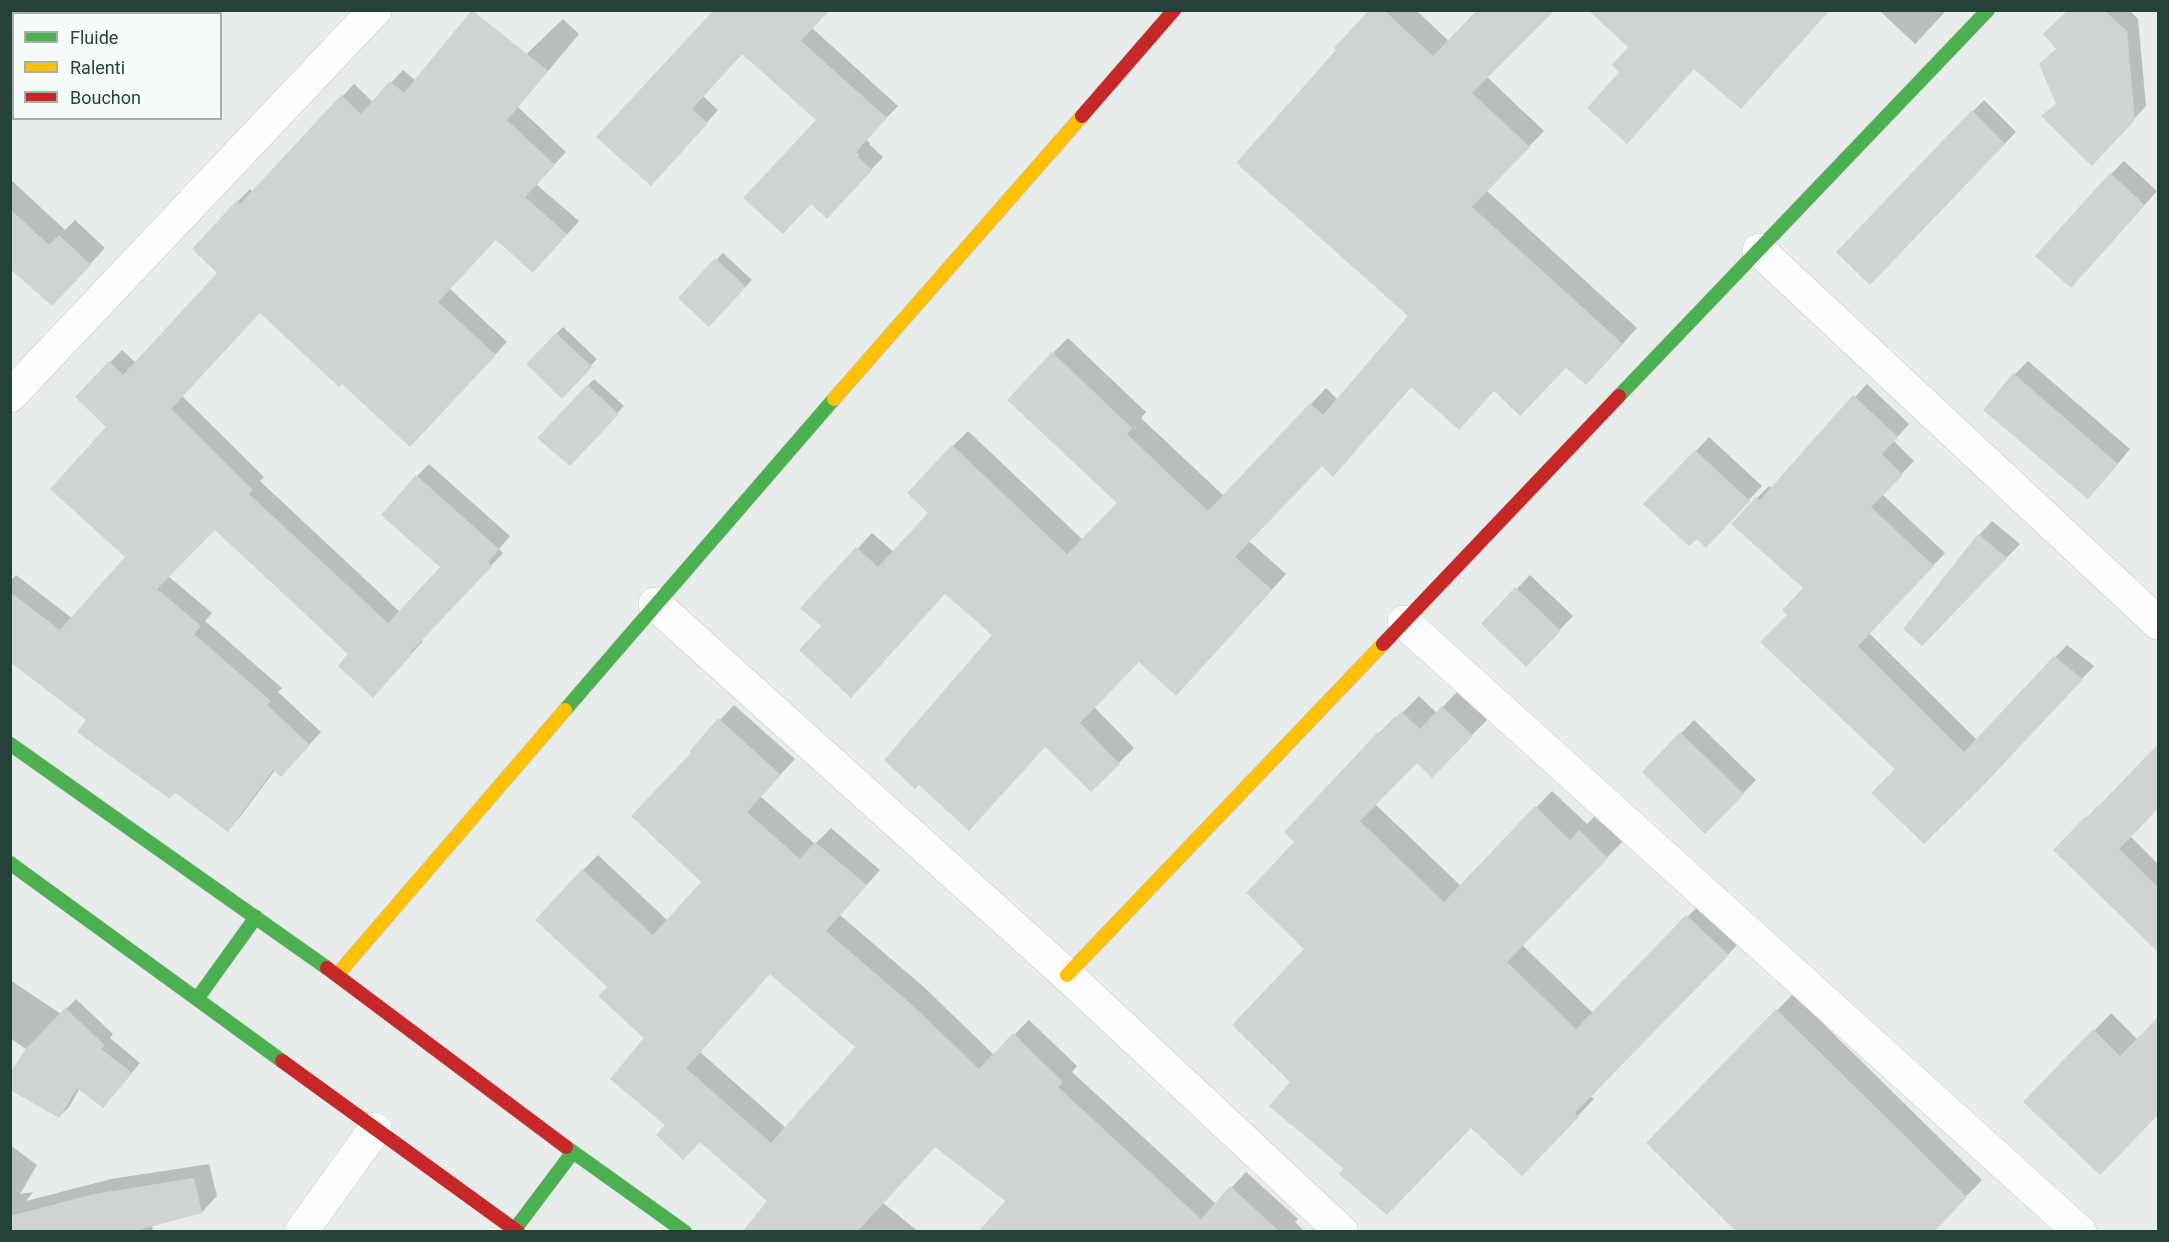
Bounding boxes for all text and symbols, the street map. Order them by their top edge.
legend [12,12,222,120]
text: Fluide [70,27,118,48]
text: Ralenti [70,57,125,78]
text: Bouchon [70,87,141,108]

